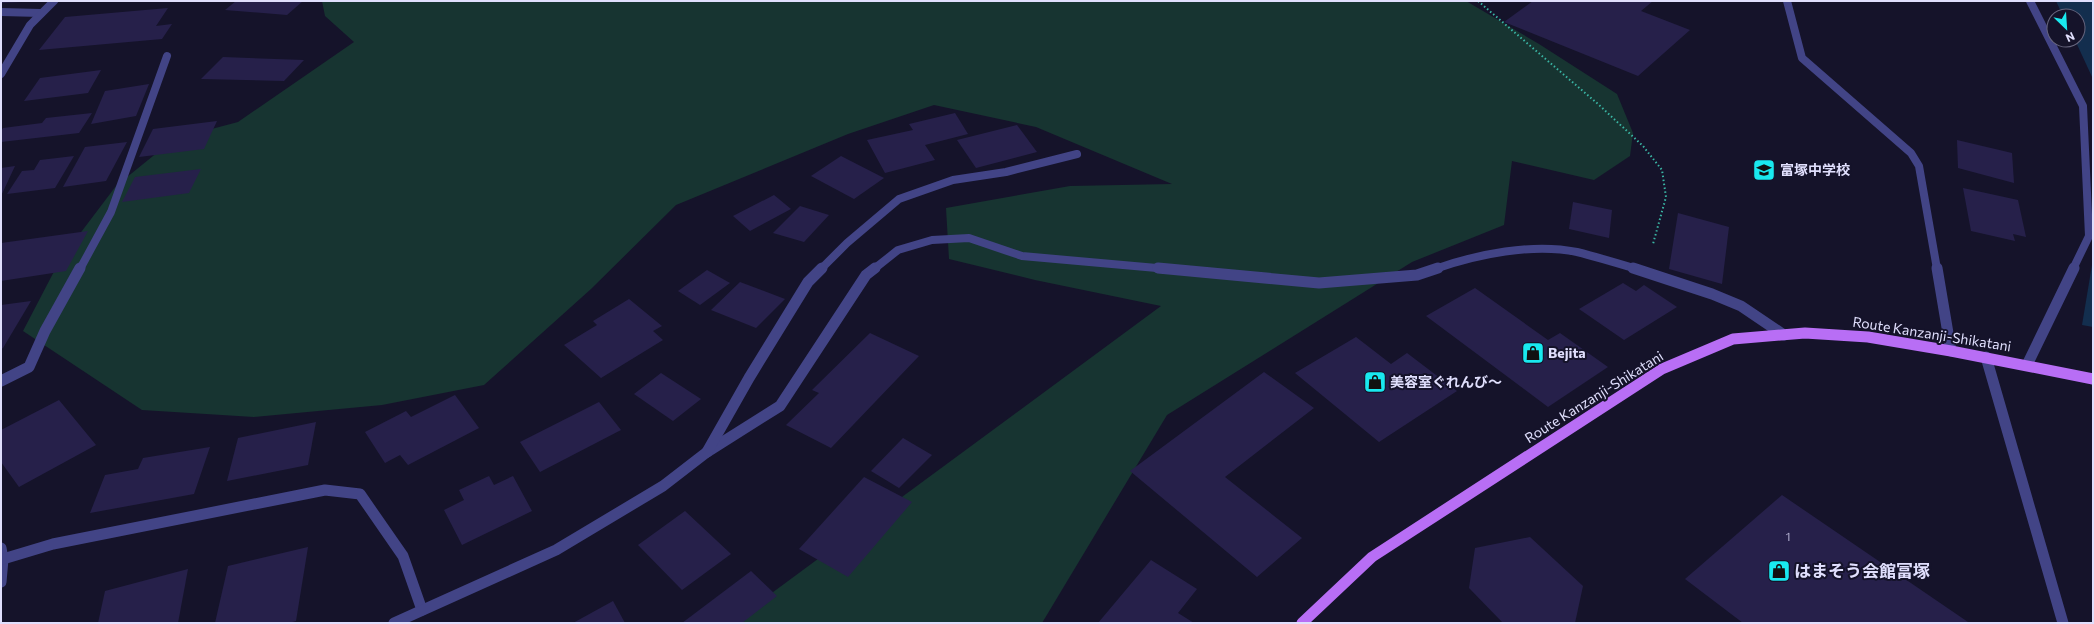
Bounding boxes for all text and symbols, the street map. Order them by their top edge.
north arrow [2046,8,2086,48]
text: N [2064,30,2077,45]
school or university icon: 富塚中学校 [1751,157,1777,183]
place label: 富塚中学校 [1780,161,1850,178]
street label: Route Kanzanji-Shikatani [1852,313,2013,354]
shop icon: Bejita [1520,340,1546,366]
place label: Bejita [1548,344,1586,361]
street label: Route Kanzanji-Shikatani [1521,347,1666,446]
shop icon: 美容室ぐれんび～ [1362,369,1388,395]
place label: 美容室ぐれんび～ [1390,373,1502,390]
house number: 1 [1785,529,1791,543]
shop icon: はまそう会館富塚 [1766,558,1792,584]
place label: はまそう会館富塚 [1794,560,1930,581]

